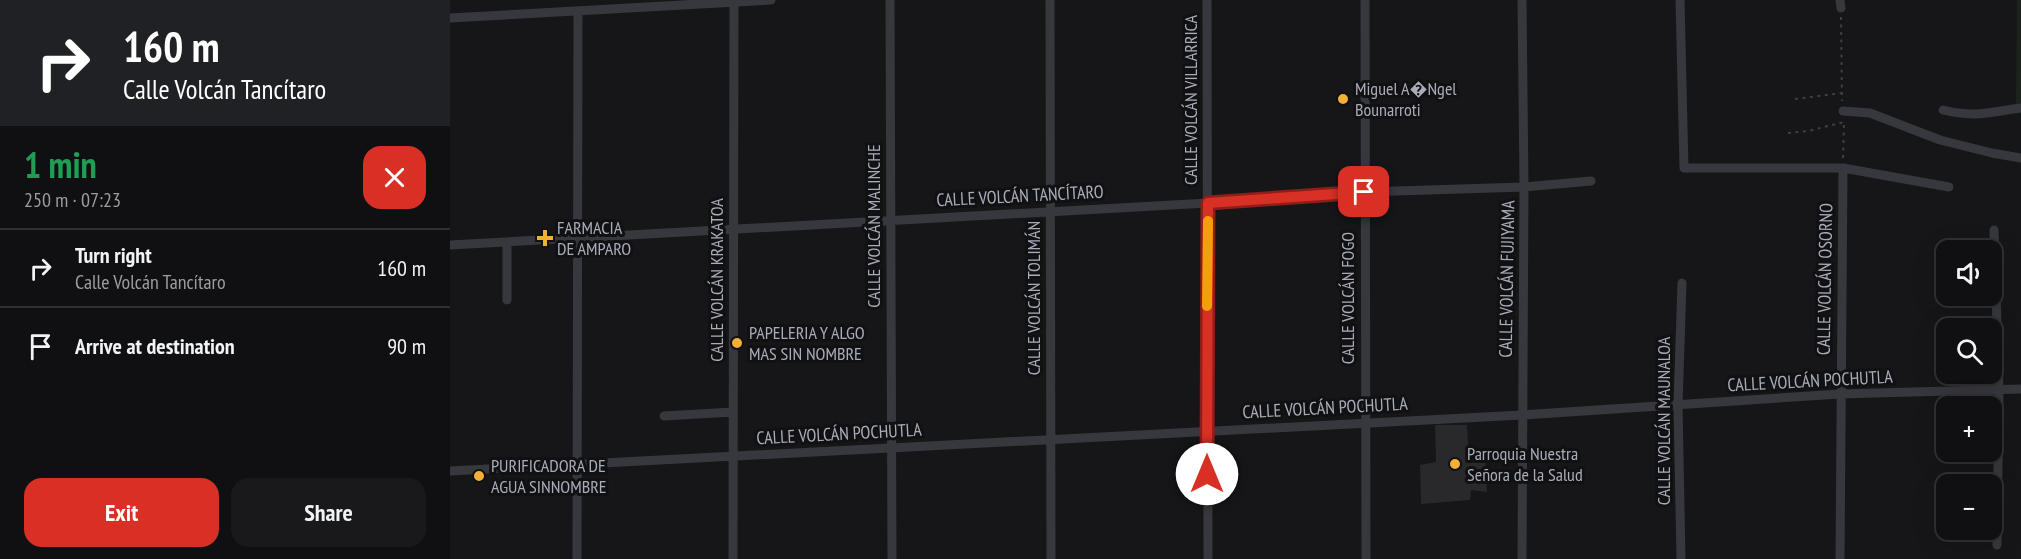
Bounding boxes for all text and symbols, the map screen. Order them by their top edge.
street label: CALLE VOLCÁN VILLARRICA [1179,15,1202,185]
text: 160 m [123,19,220,74]
icon: right [24,24,102,102]
text: Calle Volcán Tancítaro [123,72,326,106]
place label: Miguel A�Ngel Bounarroti [1355,77,1457,121]
marker: Miguel A�Ngel Bounarroti [1336,92,1350,106]
text: 1 min [24,141,97,188]
street label: CALLE VOLCÁN MALINCHE [862,144,885,308]
button: close [363,146,426,209]
pin [1338,166,1389,217]
icon: arrive [1347,175,1380,208]
street label: CALLE VOLCÁN TANCÍTARO [936,180,1104,211]
text: 250 m · 07:23 [24,187,121,213]
street label: CALLE VOLCÁN KRAKATOA [705,198,728,362]
street label: CALLE VOLCÁN FUJIYAMA [1494,200,1519,358]
street label: CALLE VOLCÁN OSORNO [1812,203,1837,355]
place label: FARMACIA DE AMPARO [557,216,631,260]
street label: CALLE VOLCÁN TOLIMÁN [1022,221,1045,375]
marker: FARMACIA DE AMPARO [538,231,552,245]
street label: CALLE VOLCÁN FOGO [1336,232,1359,364]
map controls [1936,240,2002,540]
button: sound [1936,240,2002,306]
text: Turn right [75,241,152,269]
icon: right [24,252,57,285]
text: 160 m [377,254,426,282]
text: Calle Volcán Tancítaro [75,269,226,295]
button: search [1936,318,2002,384]
place label: PAPELERIA Y ALGO MAS SIN NOMBRE [749,321,865,365]
icon: arrive [24,330,57,363]
text: Arrive at destination [75,332,235,360]
text: 90 m [387,332,426,360]
marker: PAPELERIA Y ALGO MAS SIN NOMBRE [730,336,744,350]
street label: CALLE VOLCÁN MAUNALOA [1652,336,1675,505]
street label: CALLE VOLCÁN POCHUTLA [1727,365,1894,396]
street label: CALLE VOLCÁN POCHUTLA [1242,392,1409,423]
button: + [1936,396,2002,462]
street label: CALLE VOLCÁN POCHUTLA [756,418,923,449]
position arrow [1175,442,1239,506]
place label: Parroquia Nuestra Señora de la Salud [1467,442,1583,486]
place label: PURIFICADORA DE AGUA SINNOMBRE [491,454,607,498]
marker: Parroquia Nuestra Señora de la Salud [1448,457,1462,471]
marker: PURIFICADORA DE AGUA SINNOMBRE [472,469,486,483]
button: − [1936,474,2002,540]
button: Exit [24,478,219,547]
button: Share [231,478,426,547]

